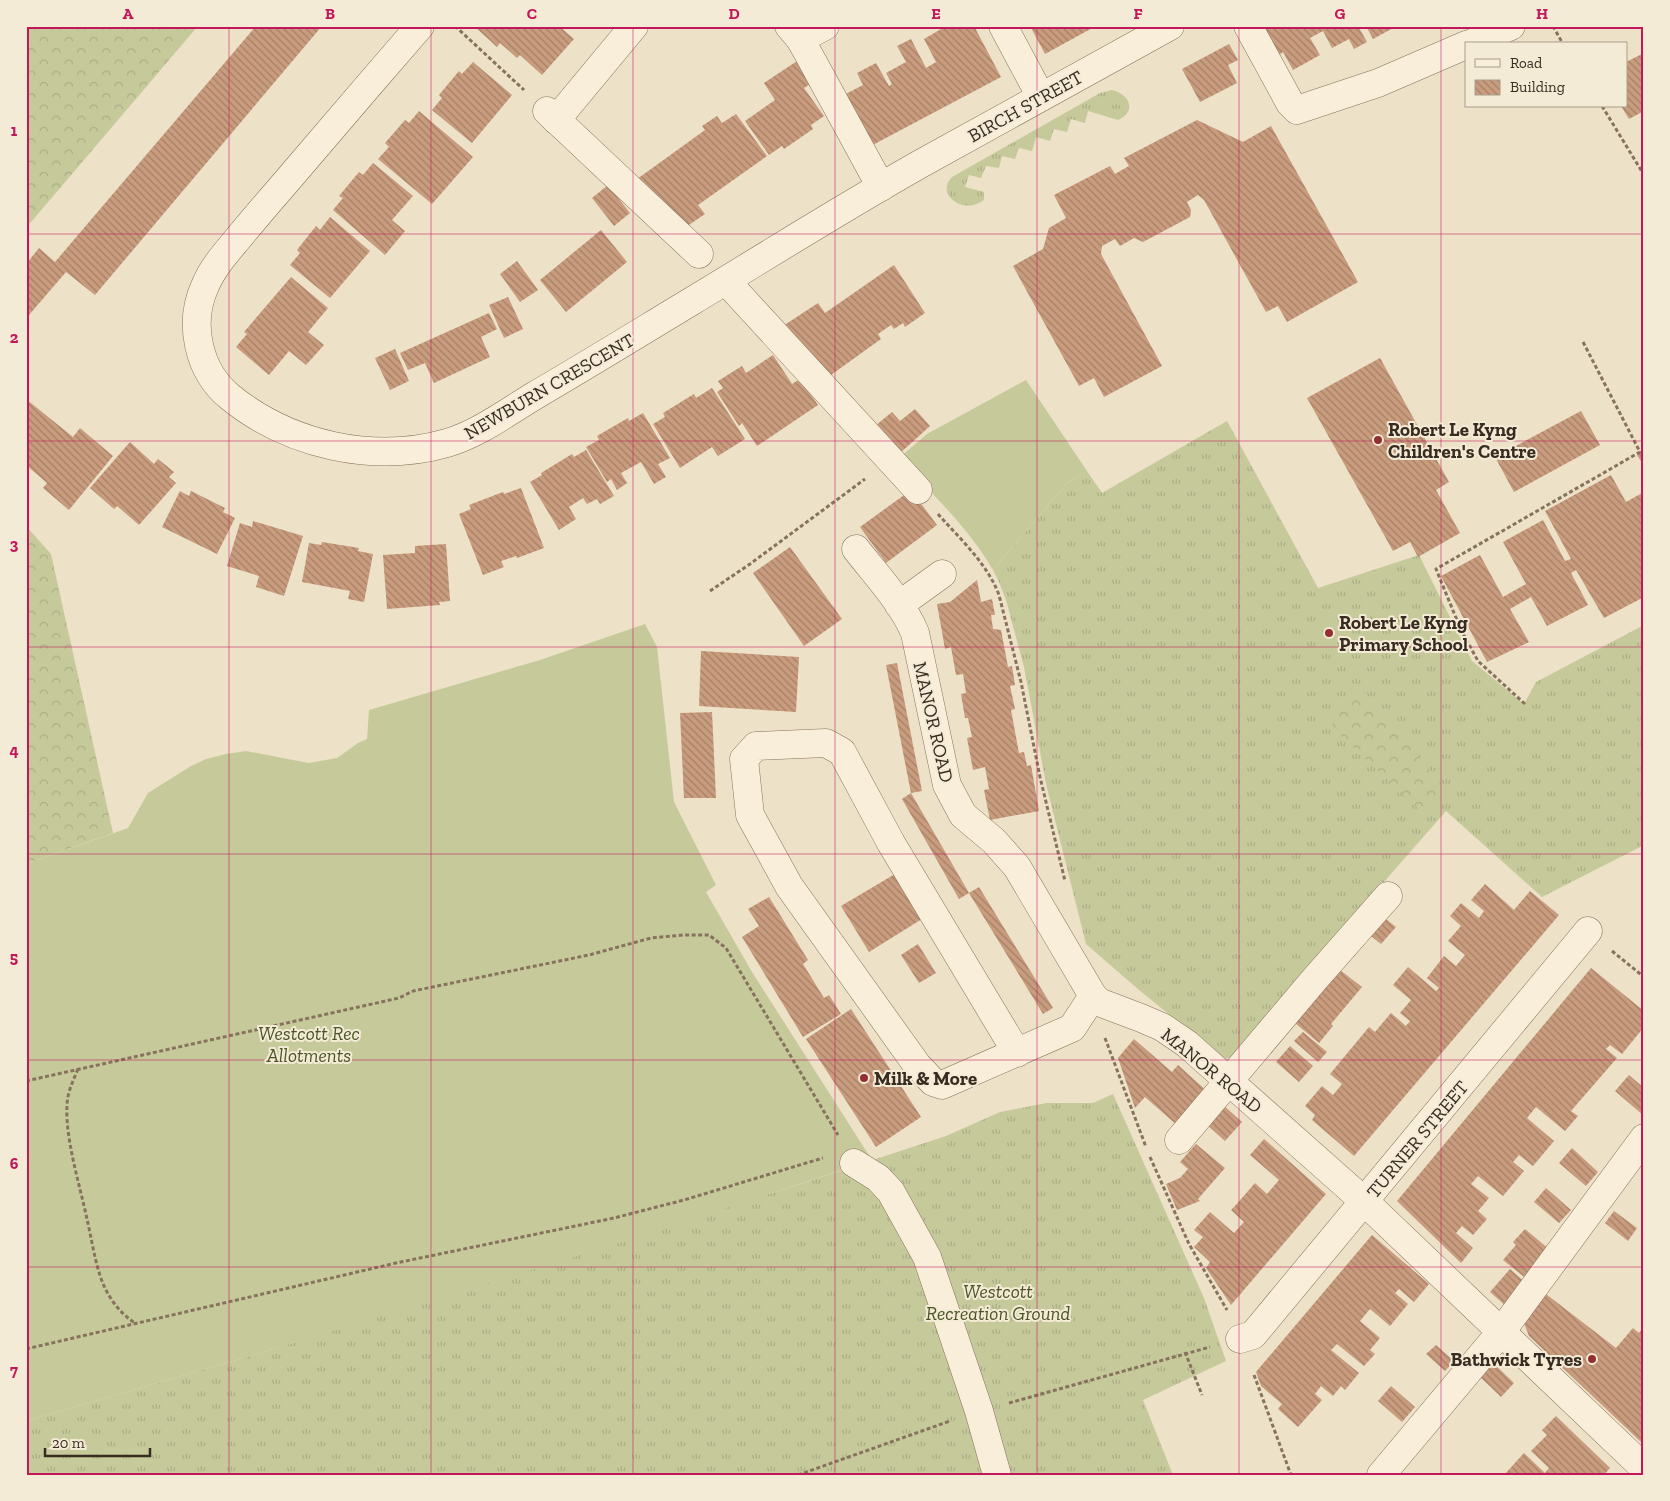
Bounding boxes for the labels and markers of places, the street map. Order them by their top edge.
place label: Robert Le Kyng Children's Centre [1388,418,1536,463]
marker: Robert Le Kyng Children's Centre [1372,434,1384,446]
place label: Robert Le Kyng Primary School [1339,611,1469,656]
marker: Robert Le Kyng Primary School [1323,627,1335,639]
place label: Milk & More [874,1067,977,1090]
marker: Milk & More [858,1072,870,1084]
place label: Bathwick Tyres [1450,1348,1582,1371]
marker: Bathwick Tyres [1586,1353,1598,1365]

